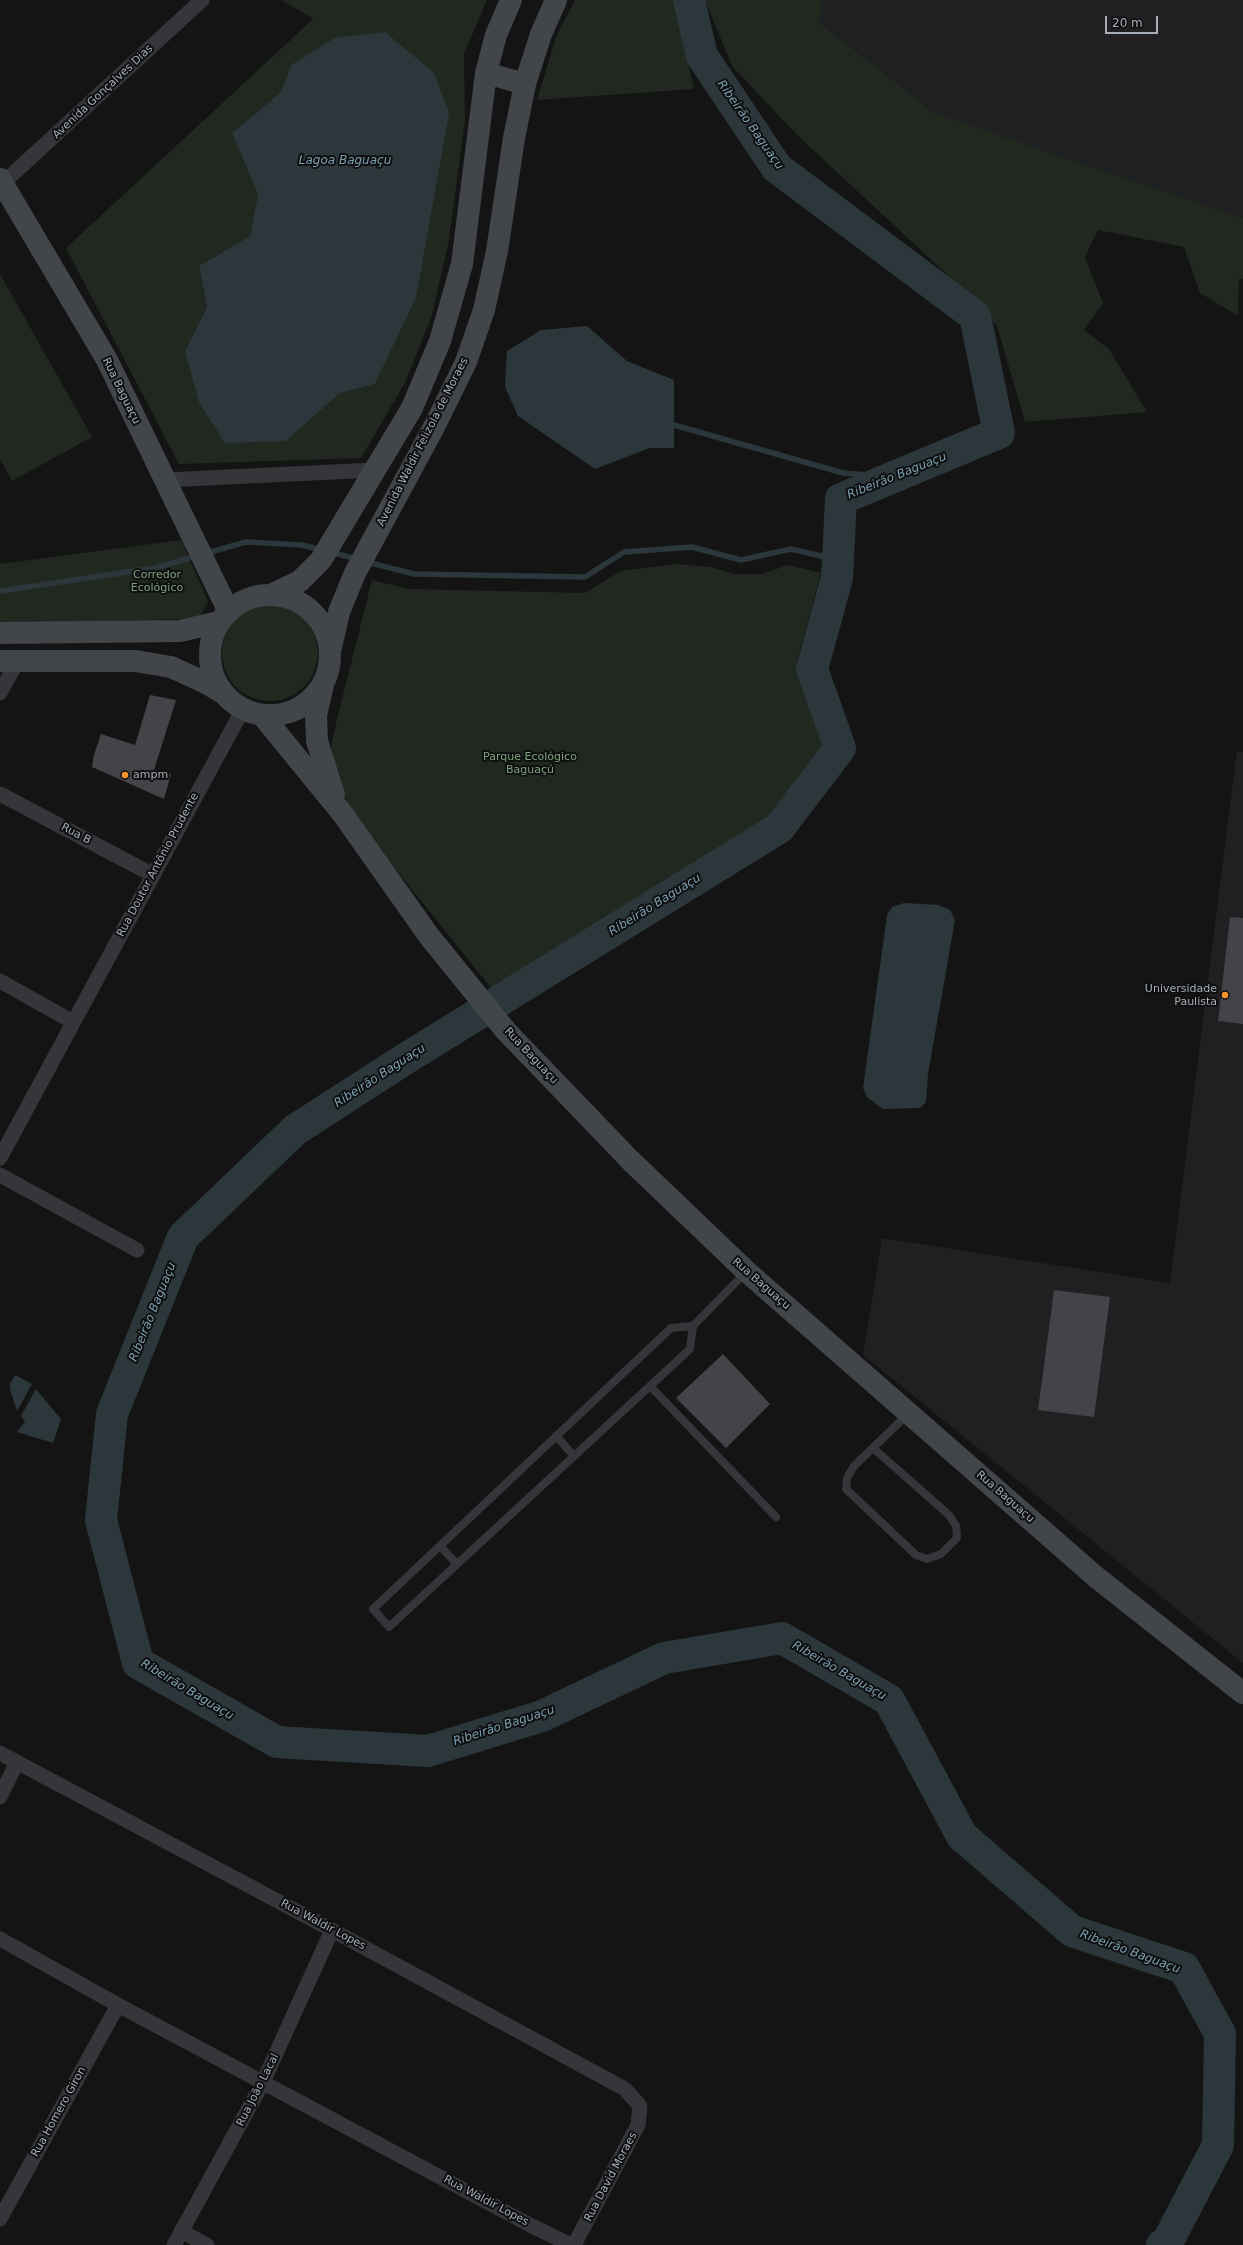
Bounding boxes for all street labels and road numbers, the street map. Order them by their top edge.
street label: Avenida Gonçalves Dias [50,42,156,142]
street label: Rua Baguaçu [99,356,143,426]
street label: Avenida Waldir Felizola de Moraes [375,356,471,528]
street label: Rua Doutor Antônio Prudente [114,791,202,939]
street label: Rua B [59,821,93,847]
street label: Rua Baguaçu [501,1025,561,1087]
street label: Rua Baguaçu [729,1255,793,1313]
street label: Rua Baguaçu [973,1468,1037,1526]
street label: Rua Waldir Lopes [278,1897,368,1953]
street label: Rua João Lacal [234,2051,282,2129]
street label: Rua Homero Giron [29,2065,89,2159]
street label: Rua David Moraes [582,2130,640,2224]
street label: Rua Waldir Lopes [441,2173,531,2229]

